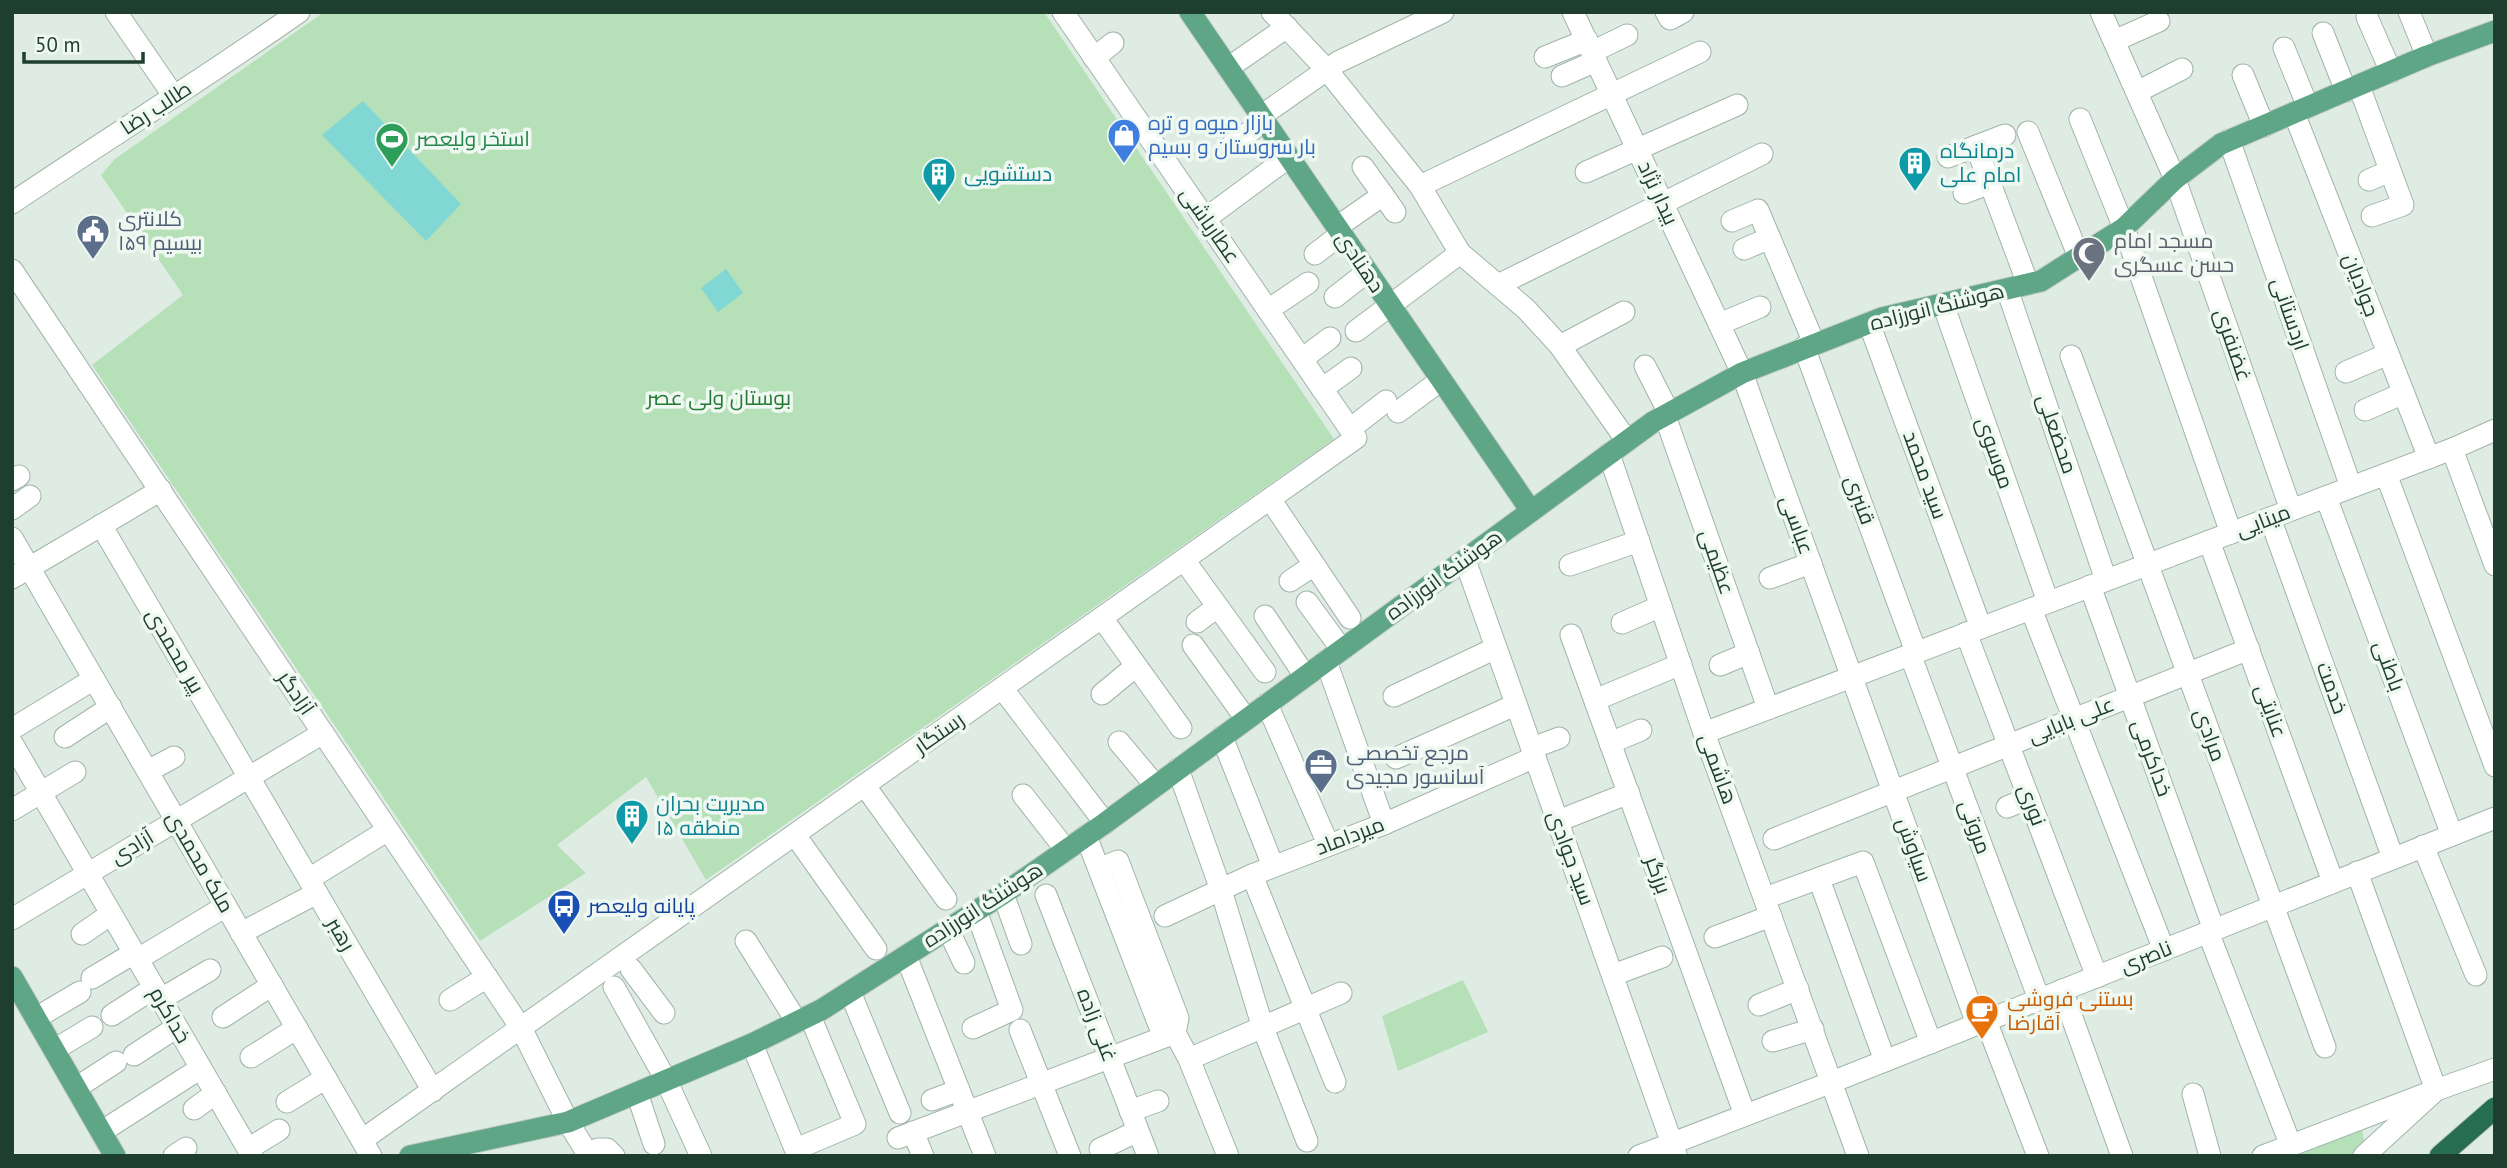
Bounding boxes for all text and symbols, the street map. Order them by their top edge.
scale bar [24,21,144,65]
text: 50 m [35,31,81,58]
street label: طالب رضا [115,75,196,140]
place label: بازار میوه و تره بار سروستان و بسیم [1148,109,1316,161]
shop icon: بازار میوه و تره بار سروستان و بسیم [1105,116,1143,165]
sports icon: استخر ولیعصر [373,120,411,169]
place label: استخر ولیعصر [415,125,530,152]
place label: درمانگاه امام علی [1940,137,2022,189]
building icon: درمانگاه امام علی [1896,144,1934,193]
building icon: دستشویی [920,155,958,204]
street label: بیدار نژاد [1632,156,1685,229]
place label: دستشویی [964,160,1052,187]
street label: عطارباشی [1174,181,1247,268]
place label: کلانتری ۱۵۹ بیسیم [118,205,202,257]
public building icon: کلانتری ۱۵۹ بیسیم [74,212,112,261]
street label: دهنادی [1330,226,1391,298]
place label: مسجد امام حسن عسگری [2114,227,2234,278]
mosque icon: مسجد امام حسن عسگری [2070,234,2108,283]
street label: جوادیان [2337,249,2386,320]
street label: اردستانی [2265,274,2315,354]
street label: هوشنگ انورزاده [1867,277,2007,336]
street label: غضنفری [2208,305,2258,385]
park label: بوستان ولی عصر [646,384,791,411]
street label: محضعلی [2031,390,2084,477]
street label: موسوی [1971,413,2020,492]
street label: سید محمد [1897,427,1954,523]
street label: قنبری [1839,472,1882,528]
street label: عباسی [1774,492,1821,558]
street label: مینایی [2232,498,2294,543]
street label: هوشنگ انورزاده [1380,523,1507,626]
street label: عظیمی [1694,526,1741,598]
street label: پیر محمدی [139,603,211,699]
street label: باطنی [2368,637,2411,695]
street label: خدمت [2311,658,2354,718]
street label: آزادگر [271,665,321,720]
street label: عنایتی [2249,680,2294,741]
street label: علی بابایی [2024,690,2118,749]
street label: مرادی [2188,705,2232,765]
street label: رستگار [907,706,969,760]
street label: خداکرمی [2126,716,2179,800]
street label: هاشمی [1693,730,1744,808]
place label: مرجع تخصصی آسانسور مجیدی [1346,739,1485,790]
office icon: مرجع تخصصی آسانسور مجیدی [1302,746,1340,795]
street label: نوری [2012,780,2053,829]
place label: مدیریت بحران منطقه ۱۵ [656,790,765,841]
street label: مروتی [1953,796,1998,857]
building icon: مدیریت بحران منطقه ۱۵ [613,797,651,846]
street label: ملک محمدی [160,806,240,917]
street label: سید جوادی [1542,807,1601,909]
street label: میرداماد [1312,810,1388,861]
street label: سیاوش [1890,814,1939,886]
street label: آزادی [105,823,159,870]
street label: برزگر [1639,851,1678,897]
street label: هوشنگ انورزاده [918,856,1048,953]
bus stop icon: پایانه ولیعصر [545,887,583,936]
place label: پایانه ولیعصر [587,892,696,920]
street label: رهبر [321,911,362,956]
street label: ناصری [2116,934,2176,979]
street label: خداکرم [143,982,197,1048]
street label: غنی زاده [1071,984,1124,1065]
place label: بستنی فروشی آقارضا [2007,985,2134,1036]
cafe icon: بستنی فروشی آقارضا [1963,992,2001,1041]

